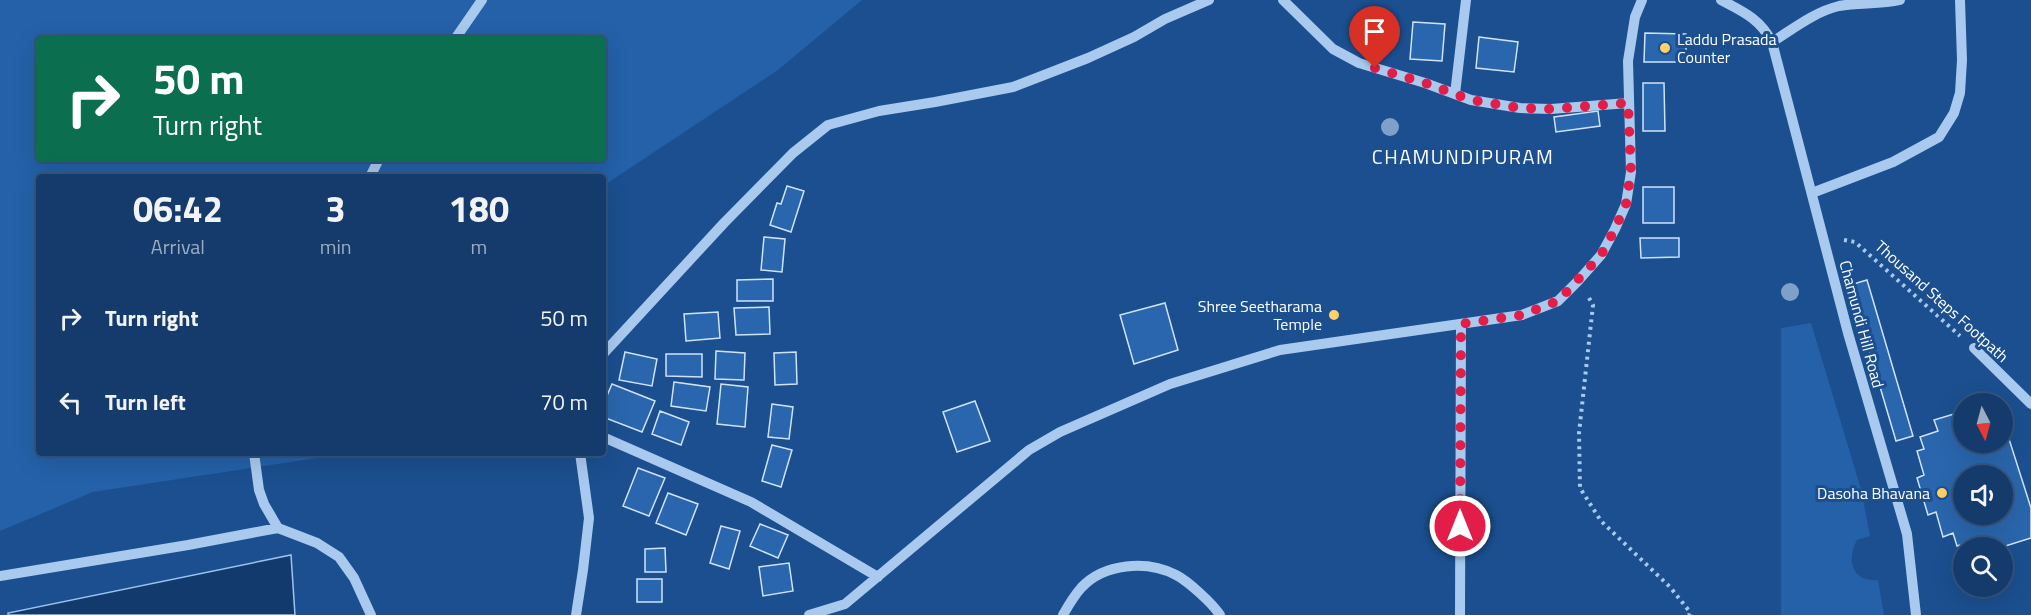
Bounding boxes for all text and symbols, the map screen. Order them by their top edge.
pin [1349,6,1400,68]
icon: arrive [1358,15,1391,48]
place label: Laddu Prasada Counter [1677,27,1777,69]
marker: Laddu Prasada Counter [1658,41,1672,55]
text: 50 m [153,46,245,110]
icon: right [54,60,132,138]
text: Turn right [153,104,262,145]
district label: CHAMUNDIPURAM [1372,141,1554,172]
text: 06:42 [133,181,223,236]
text: 3 [326,181,346,236]
text: 180 [449,181,509,236]
text: Arrival [151,231,205,262]
text: min [320,231,352,262]
text: m [470,231,487,262]
street label: Thousand Steps Footpath [1870,234,2014,368]
street label: Chamundi Hill Road [1833,258,1891,390]
place label: Shree Seetharama Temple [1198,294,1322,336]
text: Turn right [105,301,199,335]
text: 50 m [540,301,588,335]
icon: right [54,302,87,335]
marker: Shree Seetharama Temple [1327,308,1341,322]
text: Turn left [105,385,186,419]
text: 70 m [540,385,588,419]
icon: left [54,386,87,419]
north arrow [1953,393,2013,453]
map controls [1953,393,2013,597]
button: sound [1953,465,2013,525]
place label: Dasoha Bhavana [1817,481,1930,505]
marker: Dasoha Bhavana [1935,486,1949,500]
position arrow [1428,494,1492,558]
button: search [1953,537,2013,597]

